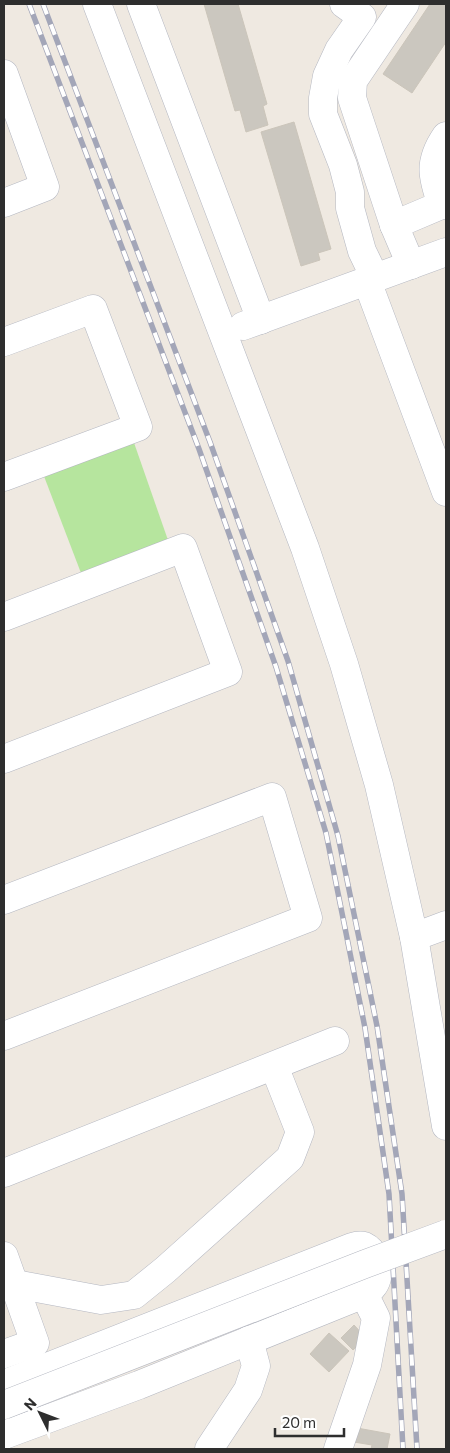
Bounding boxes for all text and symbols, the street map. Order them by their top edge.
north arrow [15,1388,65,1438]
text: N [20,1394,40,1414]
scale bar [275,1406,344,1438]
text: 20 m [282,1413,316,1431]

